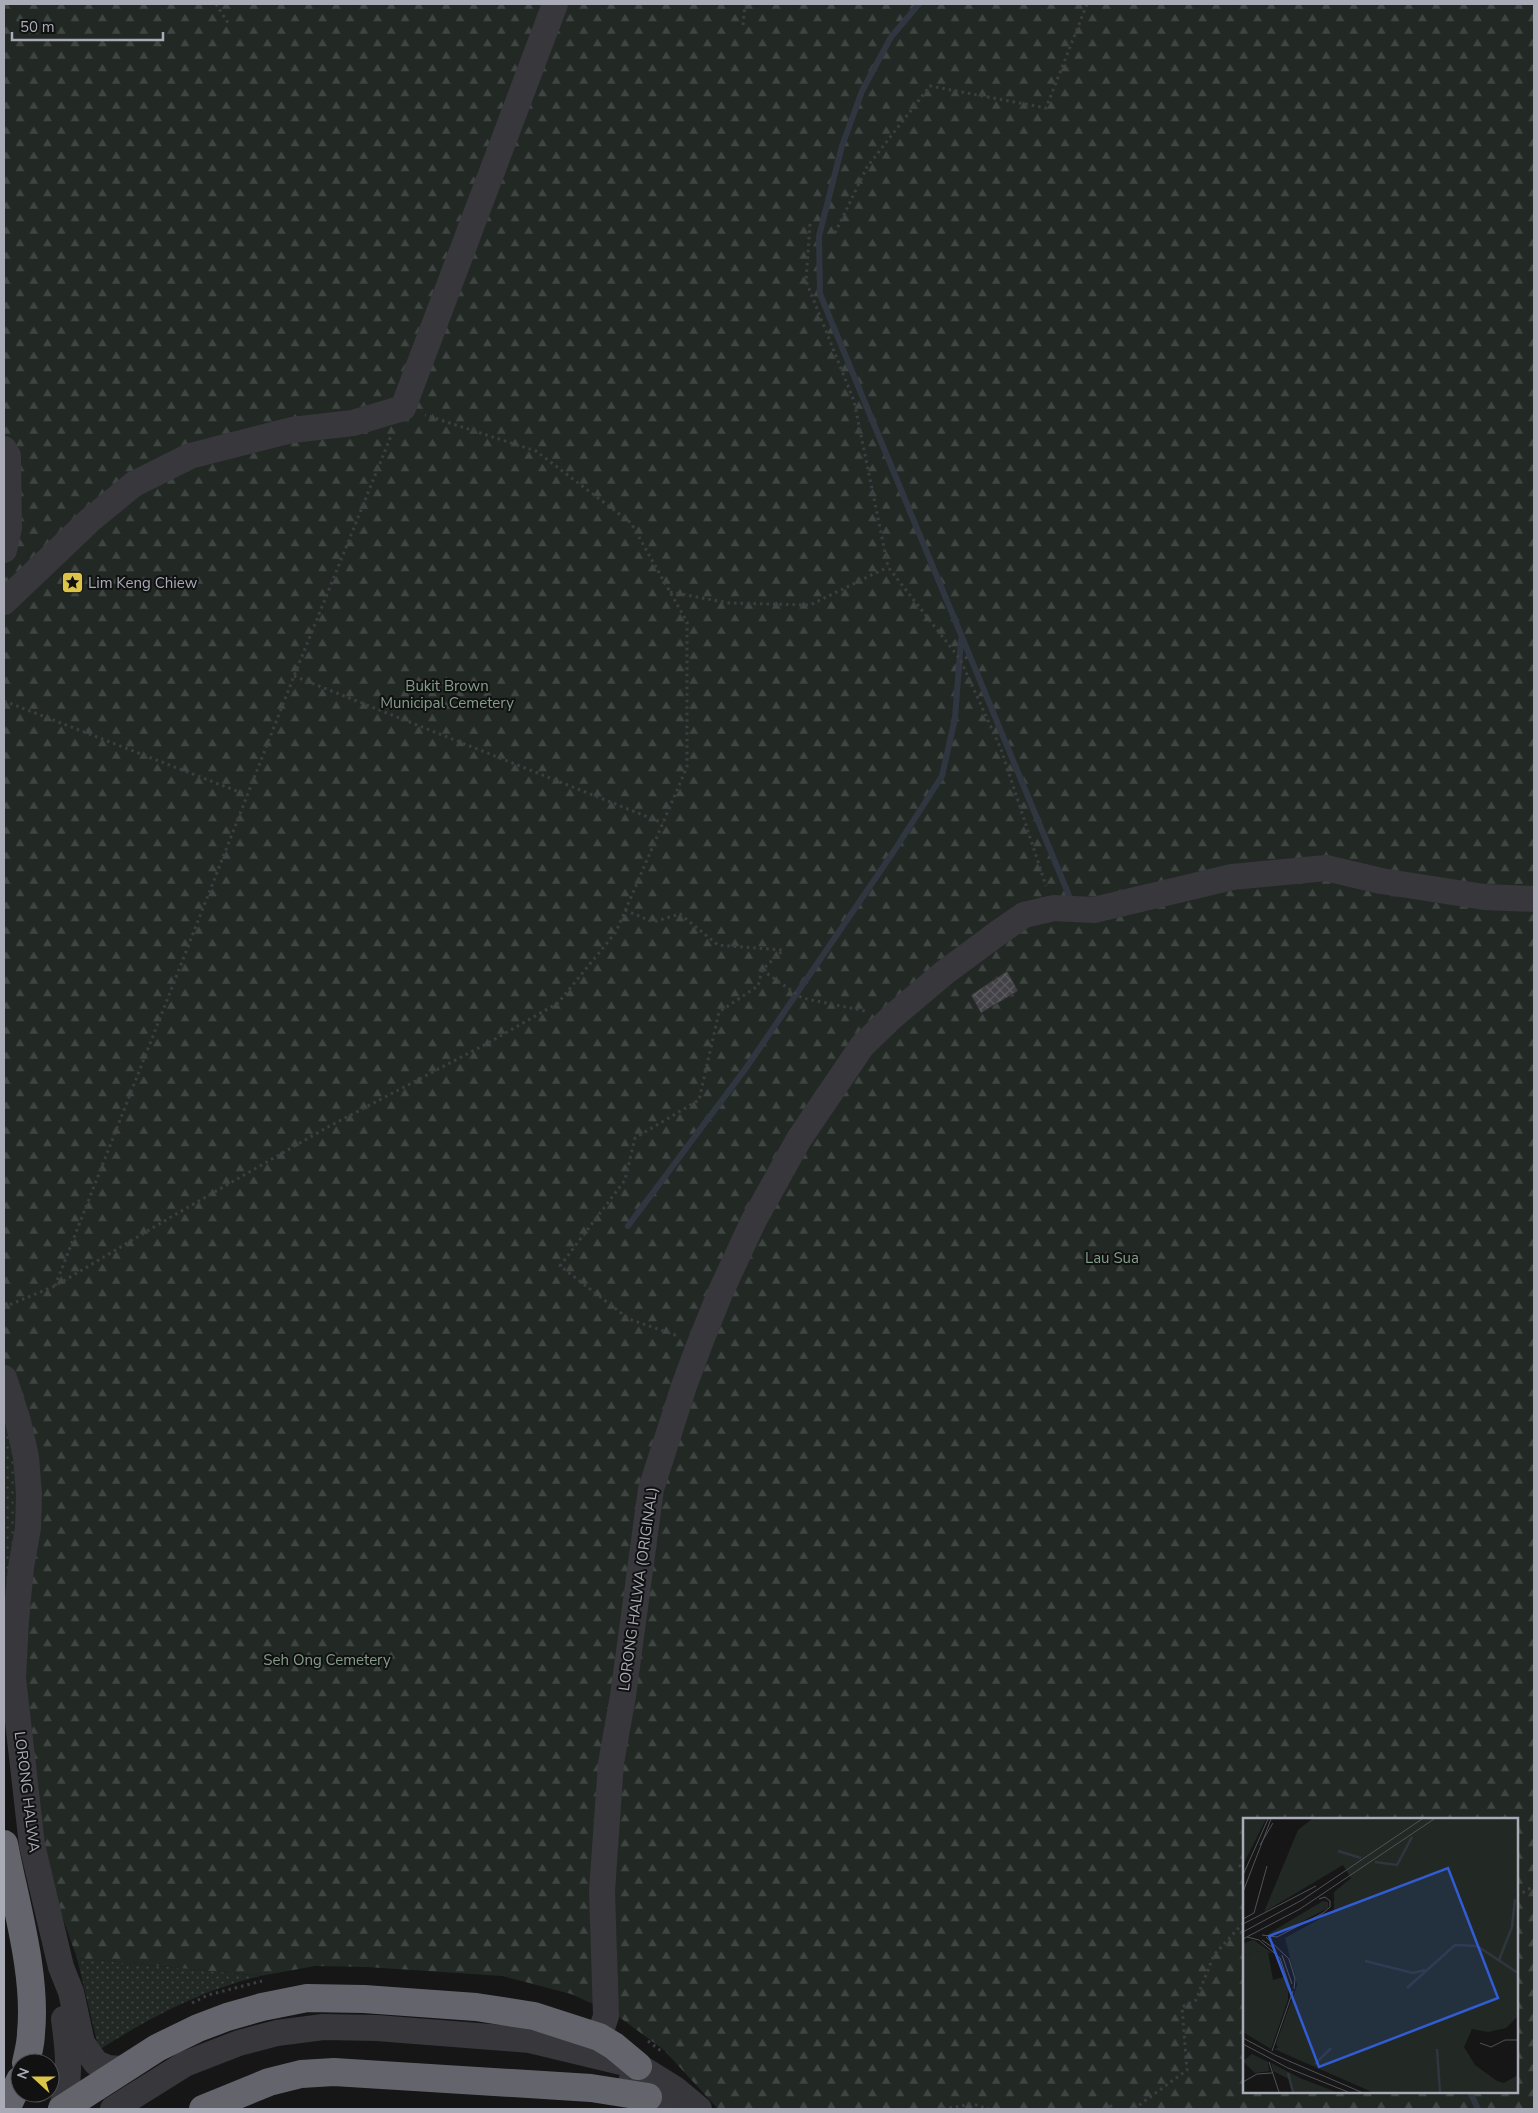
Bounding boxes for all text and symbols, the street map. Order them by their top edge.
scale bar [12,10,164,42]
text: 50 m [20,17,55,37]
place icon: Lim Keng Chiew [60,571,84,595]
place label: Lim Keng Chiew [88,573,198,593]
park label: Bukit Brown Municipal Cemetery [380,676,514,713]
park label: Lau Sua [1085,1248,1139,1268]
street label: LORONG HALWA (ORIGINAL) [614,1486,662,1692]
park label: Seh Ong Cemetery [263,1650,391,1670]
street label: LORONG HALWA [10,1730,44,1854]
inset map [1243,1818,1518,2093]
north arrow [10,2053,60,2103]
text: N [13,2065,34,2082]

